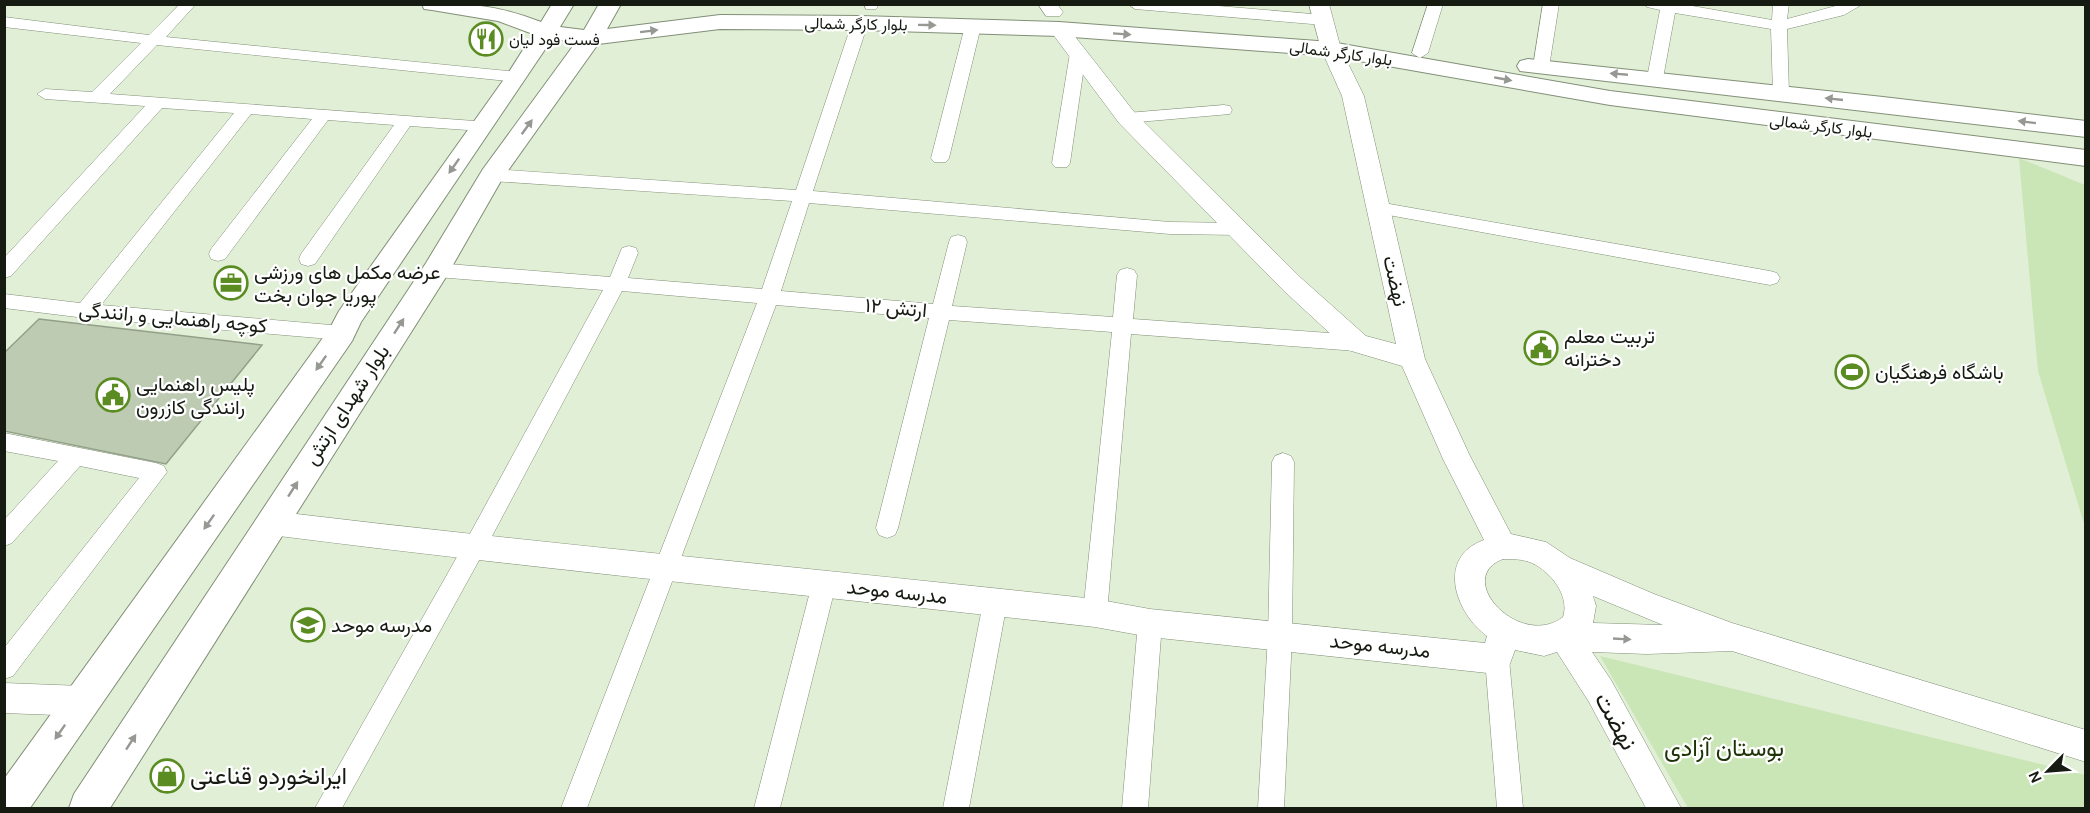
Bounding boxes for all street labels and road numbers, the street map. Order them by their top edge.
street label: بلوار کارگر شمالی [804,14,908,35]
street label: بلوار کارگر شمالی [1288,36,1393,71]
street label: بلوار کارگر شمالی [1768,110,1873,143]
street label: نهضت [1377,253,1412,309]
street label: ارتش ۱۲ [864,294,928,323]
street label: کوچه راهنمایی و رانندگی [78,298,268,340]
street label: بلوار شهدای ارتش [300,341,395,470]
street label: مدرسه موحد [845,575,948,610]
street label: مدرسه موحد [1328,629,1431,664]
street label: نهضت [1588,687,1643,755]

